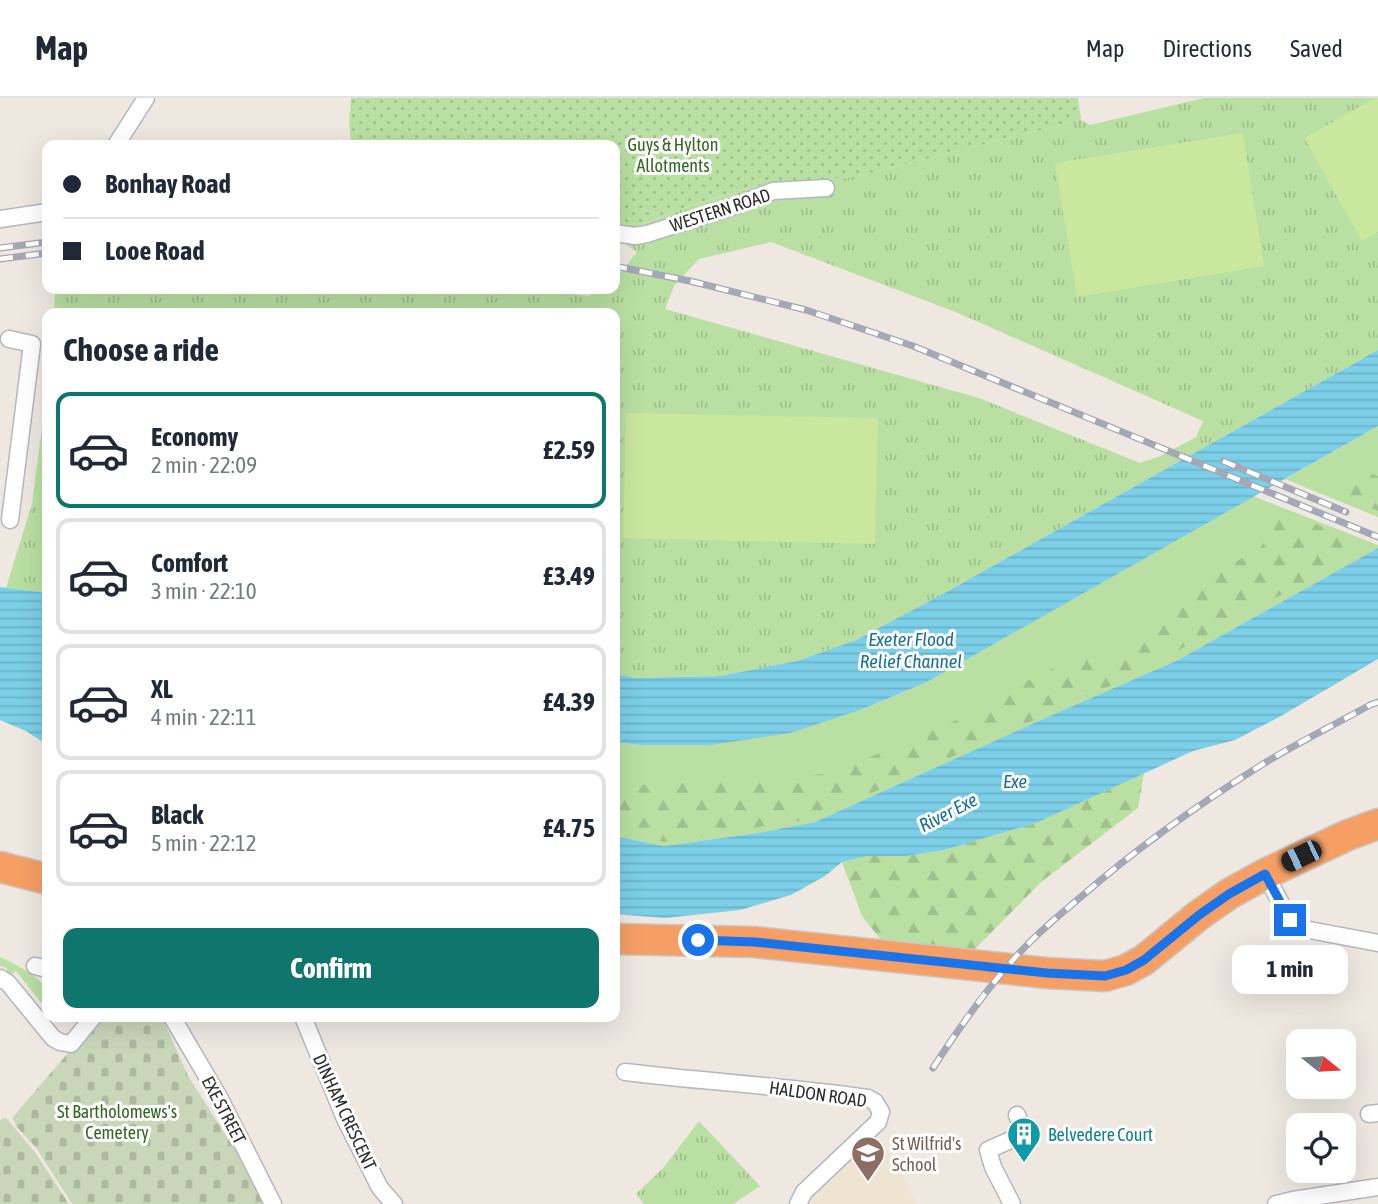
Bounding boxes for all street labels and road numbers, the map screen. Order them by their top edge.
street label: WESTERN ROAD [667,184,773,236]
street label: DINHAM CRESCENT [309,1051,381,1173]
street label: EXE STREET [197,1073,251,1148]
street label: HALDON ROAD [768,1077,868,1111]

